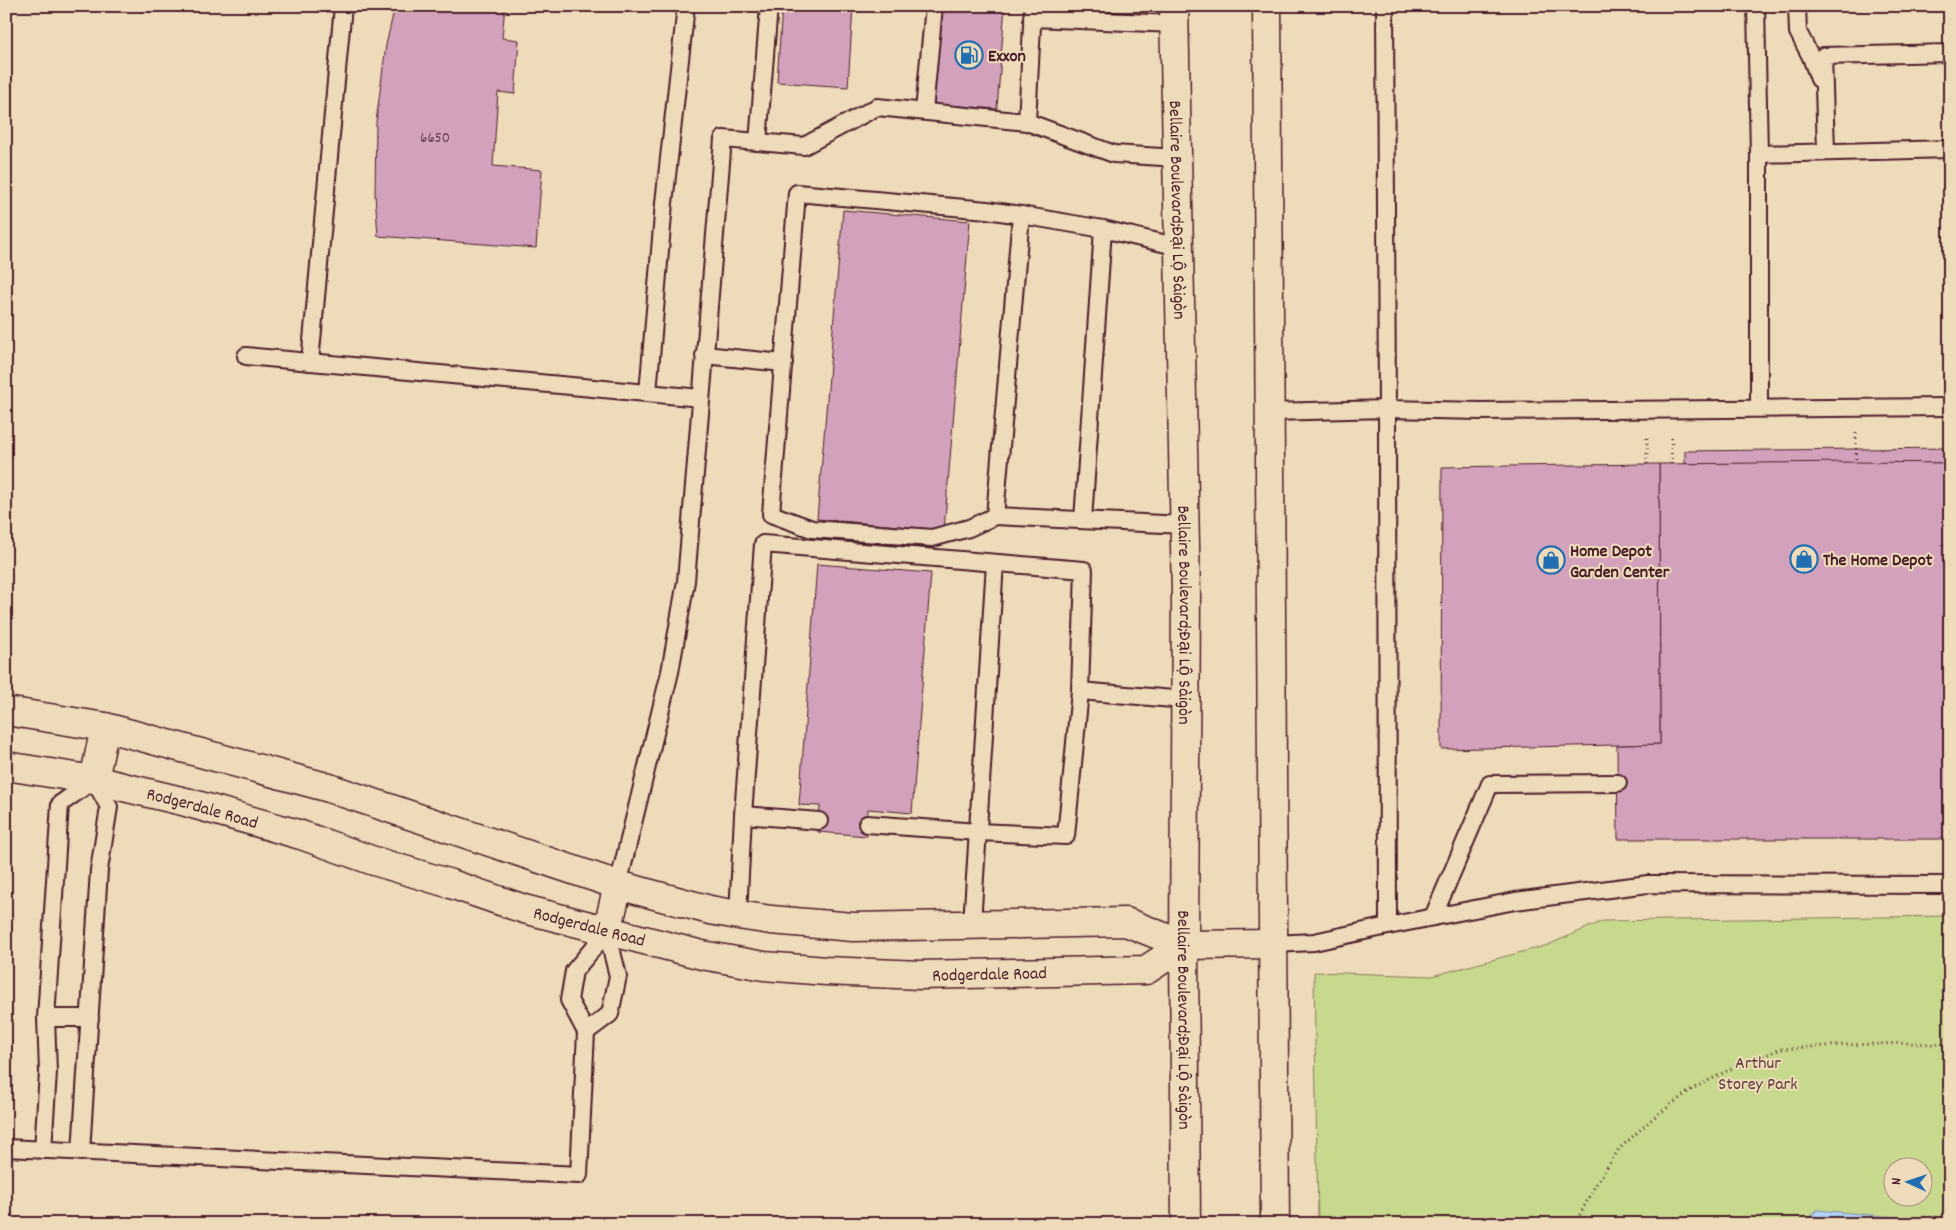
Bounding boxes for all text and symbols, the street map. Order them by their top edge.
fuel station icon: Exxon [954,40,984,70]
place label: Exxon [988,45,1026,70]
street label: Bellaire Boulevard;Đại Lộ Sàigòn [1161,100,1190,320]
house number: 6650 [420,128,450,150]
street label: Bellaire Boulevard;Đại Lộ Sàigòn [1169,505,1196,725]
place label: Home Depot Garden Center [1570,540,1670,586]
shop icon: The Home Depot [1789,544,1819,574]
shop icon: Home Depot Garden Center [1536,545,1566,575]
place label: The Home Depot [1823,549,1933,574]
street label: Rodgerdale Road [144,783,261,837]
street label: Rodgerdale Road [530,902,648,955]
street label: Bellaire Boulevard;Đại Lộ Sàigòn [1169,910,1195,1130]
street label: Rodgerdale Road [932,962,1047,990]
park label: Arthur Storey Park [1718,1052,1798,1098]
north arrow [1884,1158,1934,1208]
text: N [1887,1177,1907,1185]

